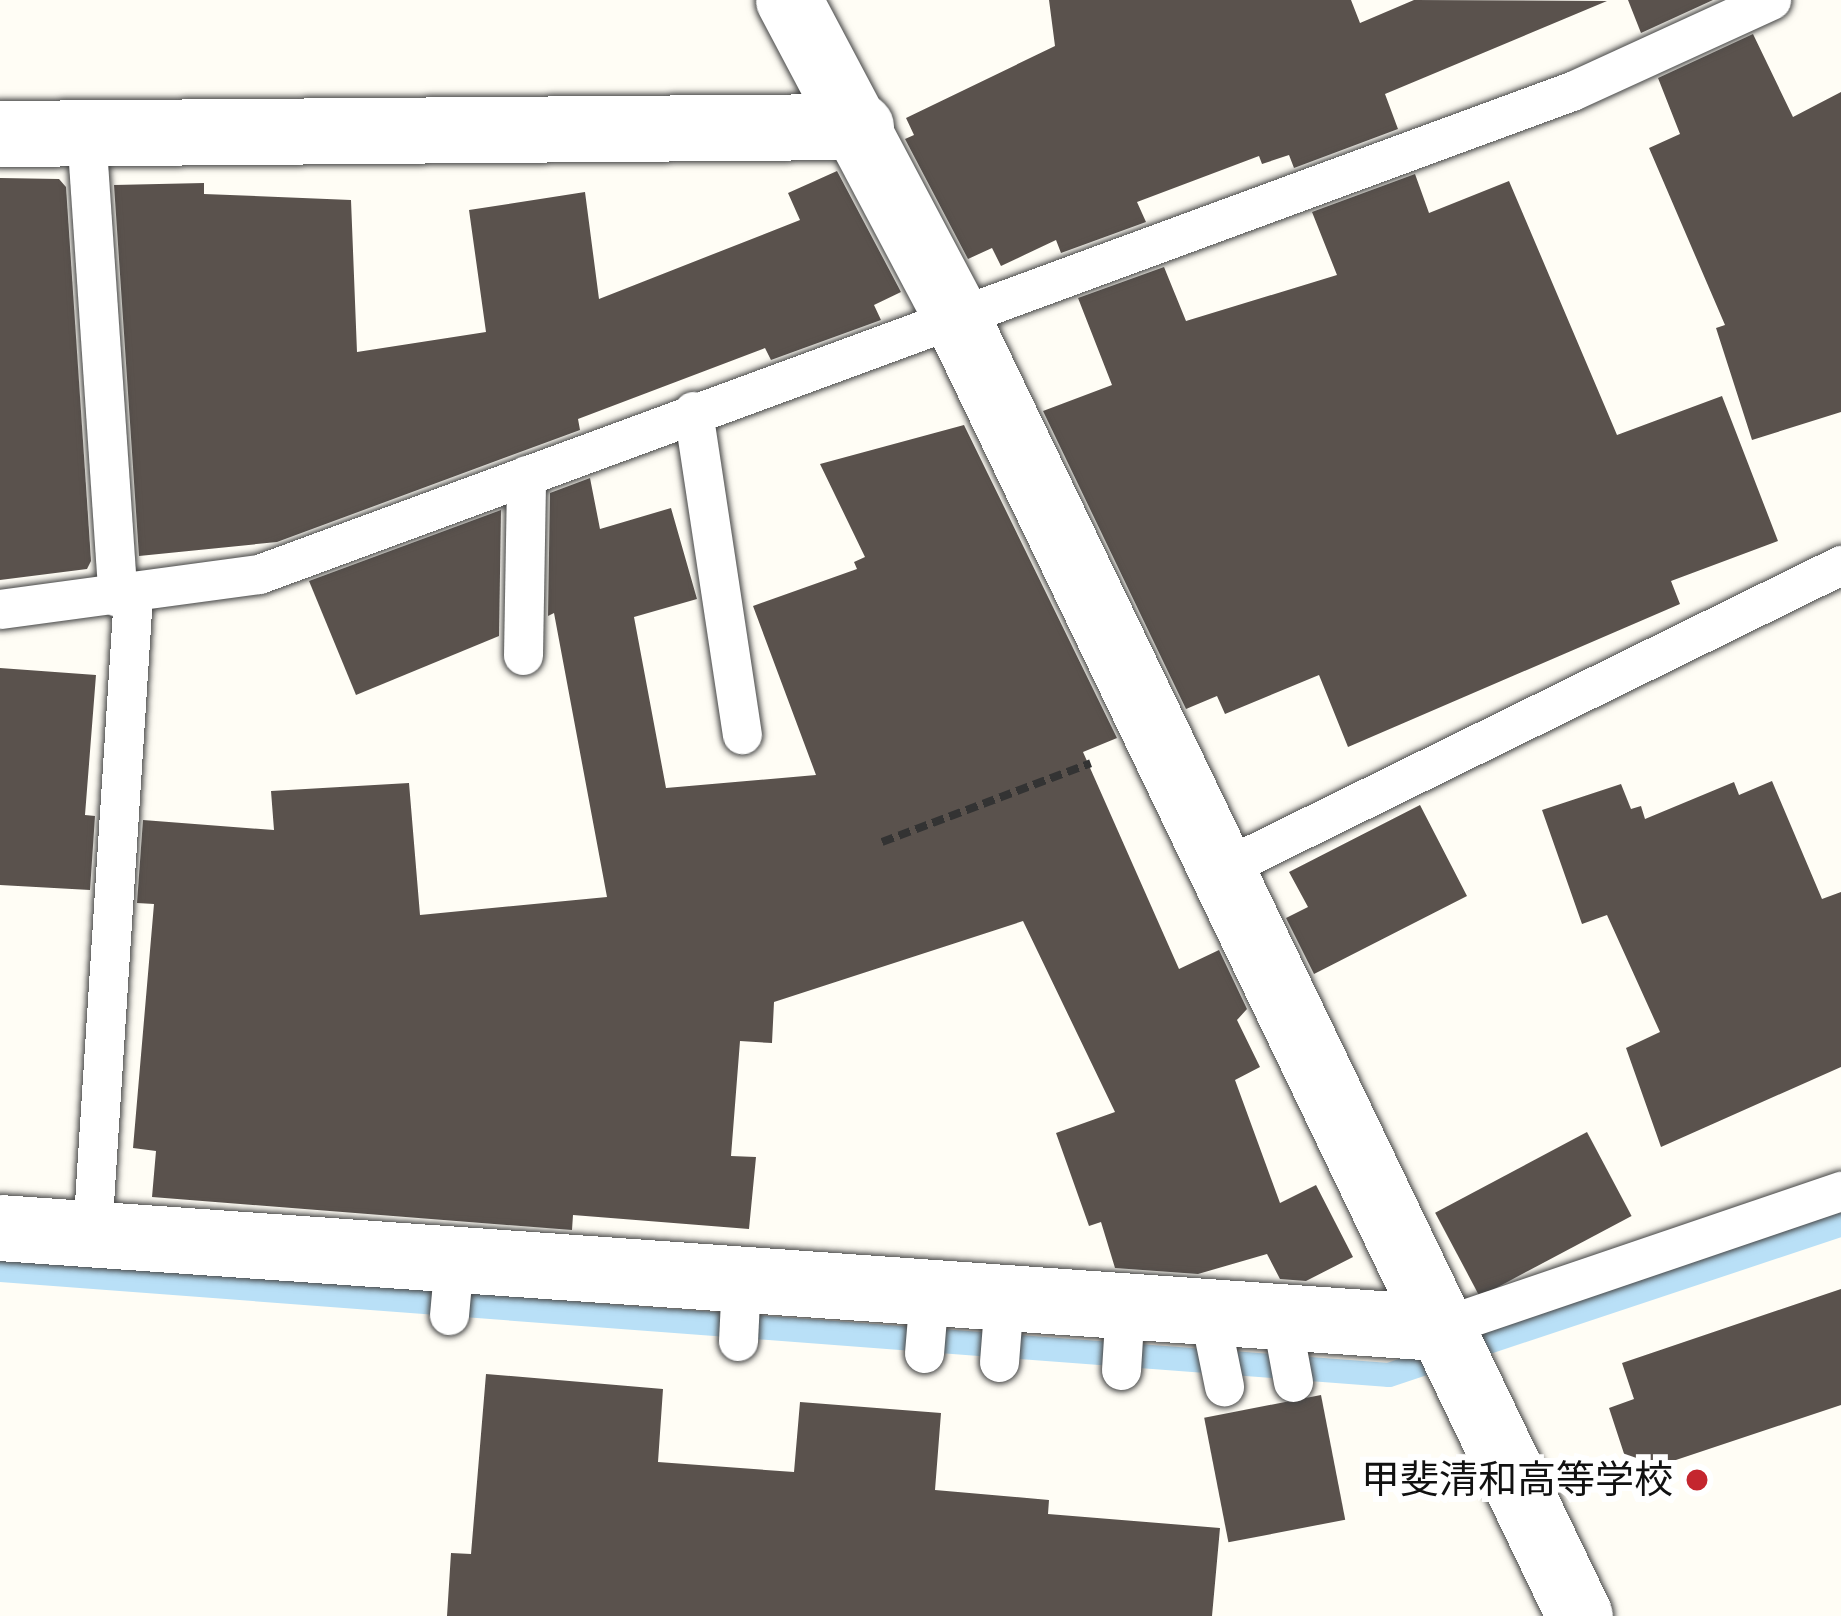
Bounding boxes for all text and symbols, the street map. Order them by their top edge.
place label: 甲斐清和高等学校 [1361,1457,1673,1503]
marker: 甲斐清和高等学校 [1684,1467,1710,1493]

